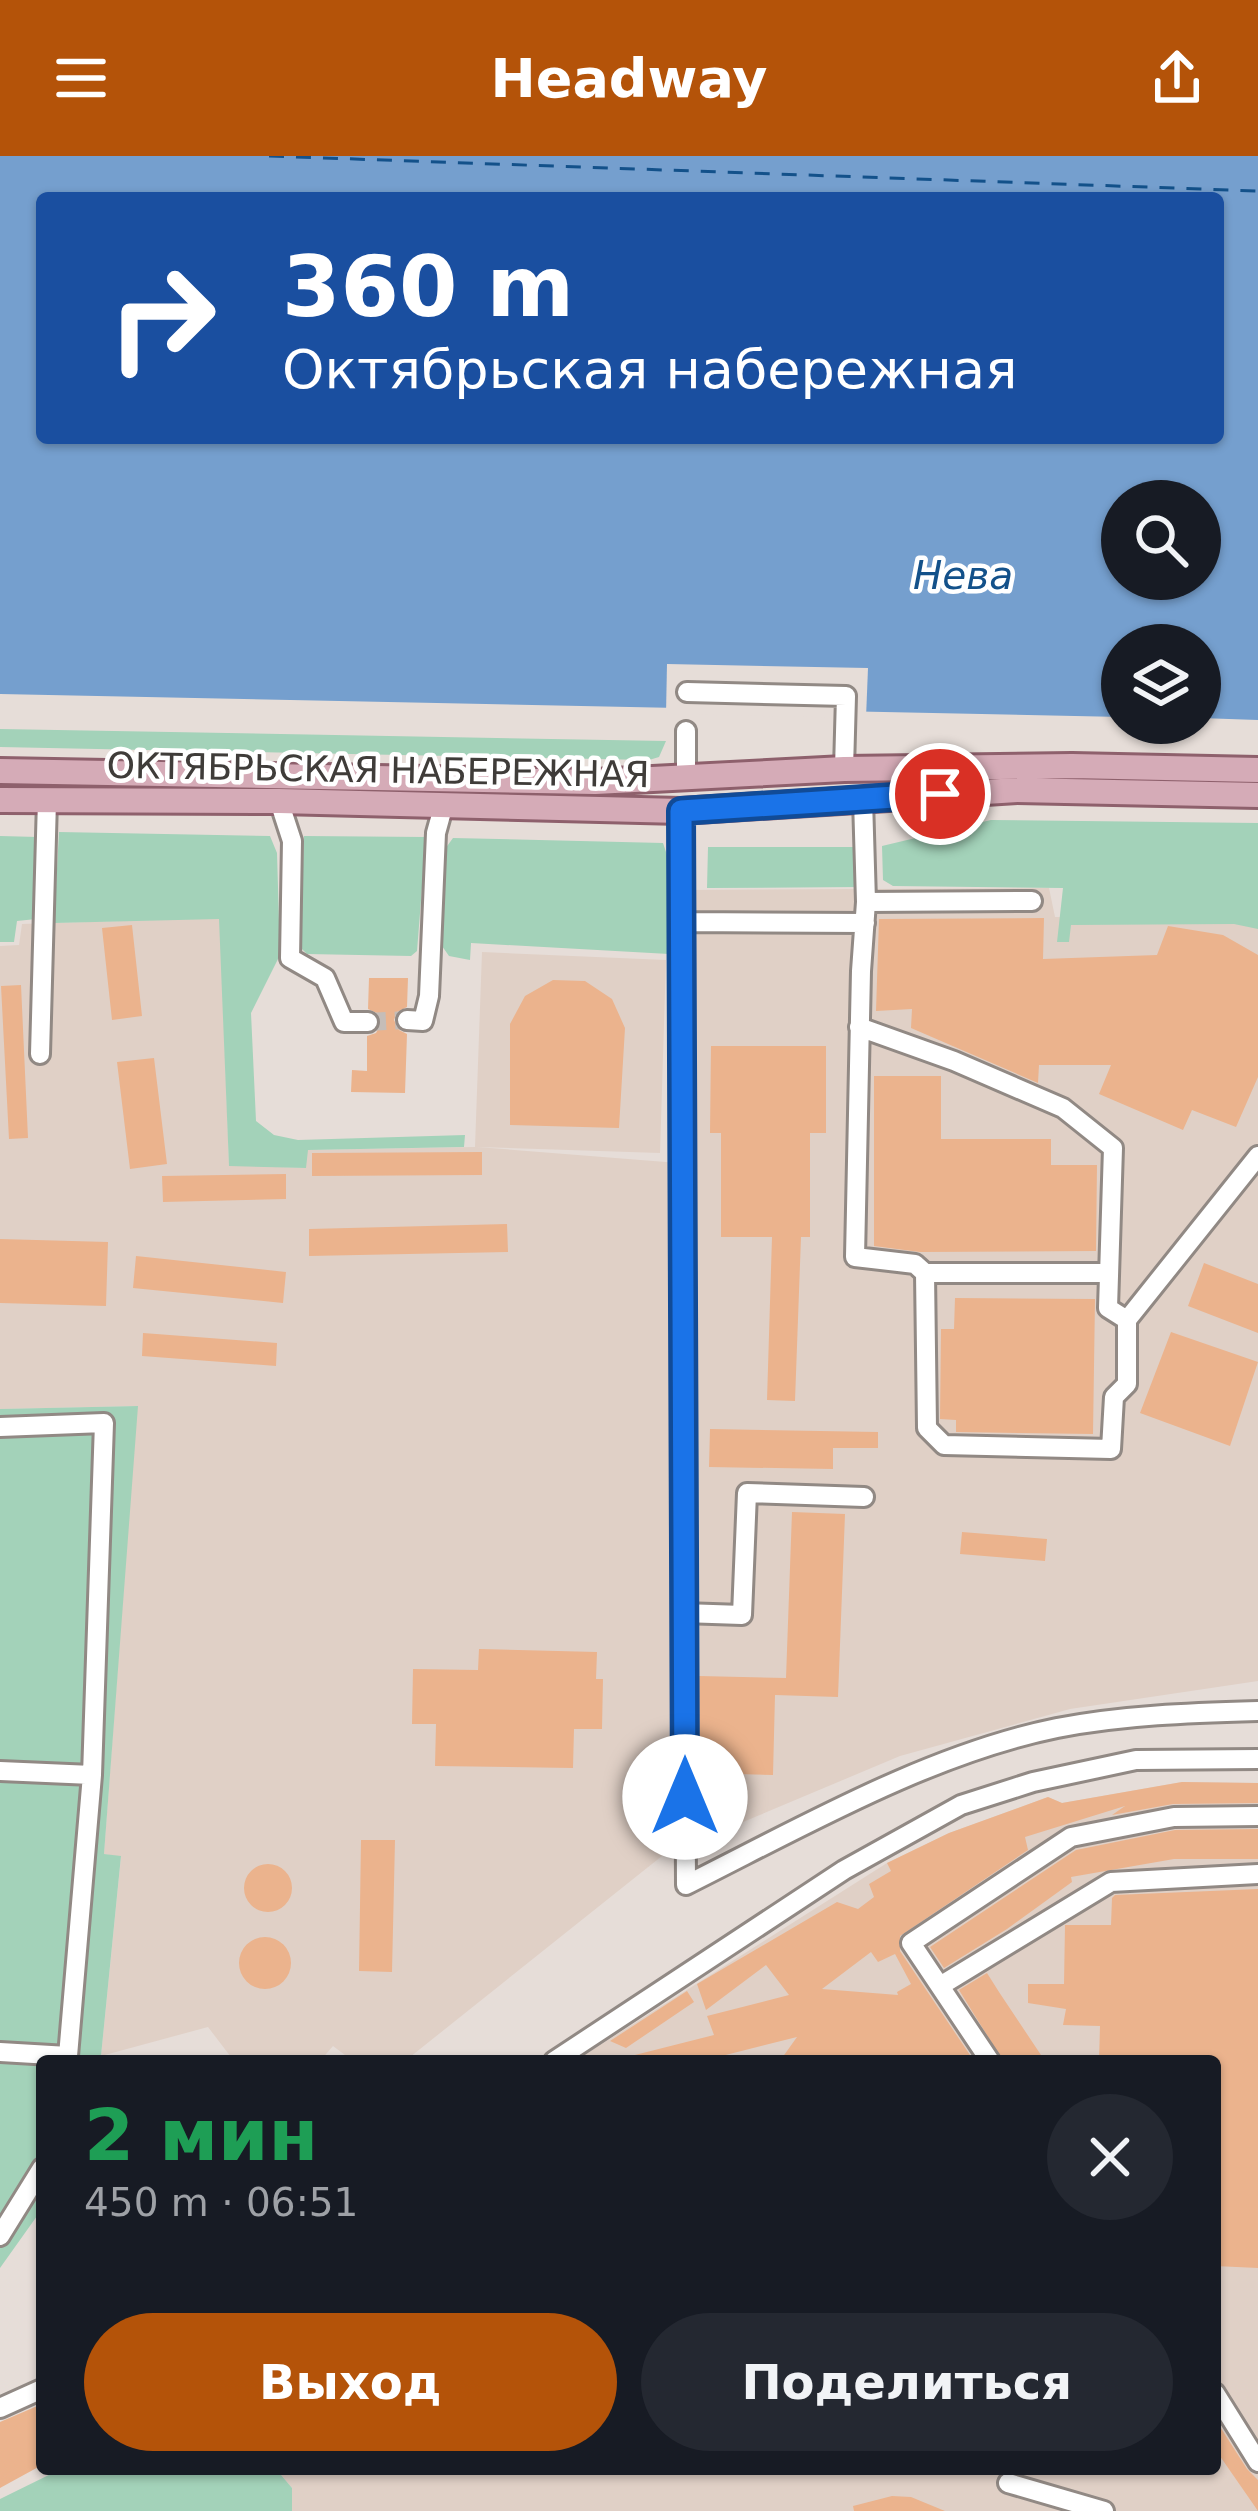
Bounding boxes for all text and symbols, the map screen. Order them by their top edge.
icon: menu [48,45,114,111]
icon: share [1144,45,1210,111]
text: Headway [491,47,767,110]
text: 360 m [282,238,574,336]
icon: right [84,240,240,396]
text: Октябрьская набережная [282,338,1017,401]
map controls [1101,480,1221,744]
button: search [1101,480,1221,600]
water label: Нева [913,553,1013,598]
button: layers [1101,624,1221,744]
pin [889,743,991,845]
street label: ОКТЯБРЬСКАЯ НАБЕРЕЖНАЯ [106,745,650,795]
icon: arrive [907,761,973,827]
position arrow [622,1734,748,1860]
text: 2 мин [84,2093,318,2177]
button: close [1047,2094,1173,2220]
text: 450 m · 06:51 [84,2180,358,2225]
button: Выход [84,2313,617,2451]
button: Поделиться [641,2313,1173,2451]

